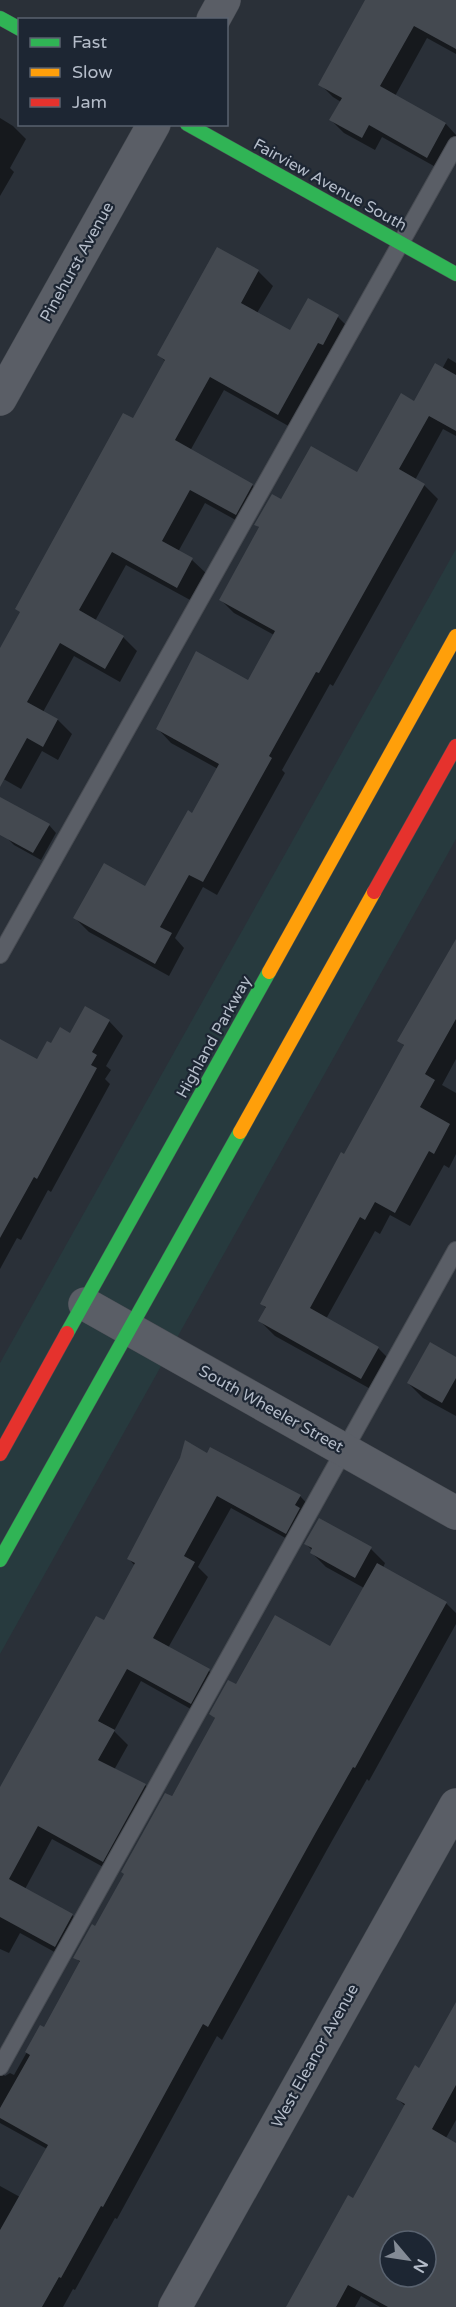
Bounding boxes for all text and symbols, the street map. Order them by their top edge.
legend [18,18,228,126]
text: Fast [72,31,107,53]
text: Slow [72,61,113,83]
text: Jam [72,91,107,113]
street label: Fairview Avenue South [250,134,410,236]
street label: Pinehurst Avenue [36,198,118,326]
street label: Highland Parkway [172,972,256,1102]
street label: South Wheeler Street [195,1361,347,1457]
street label: West Eleanor Avenue [267,1980,363,2132]
north arrow [378,2229,438,2289]
text: N [408,2255,432,2276]

